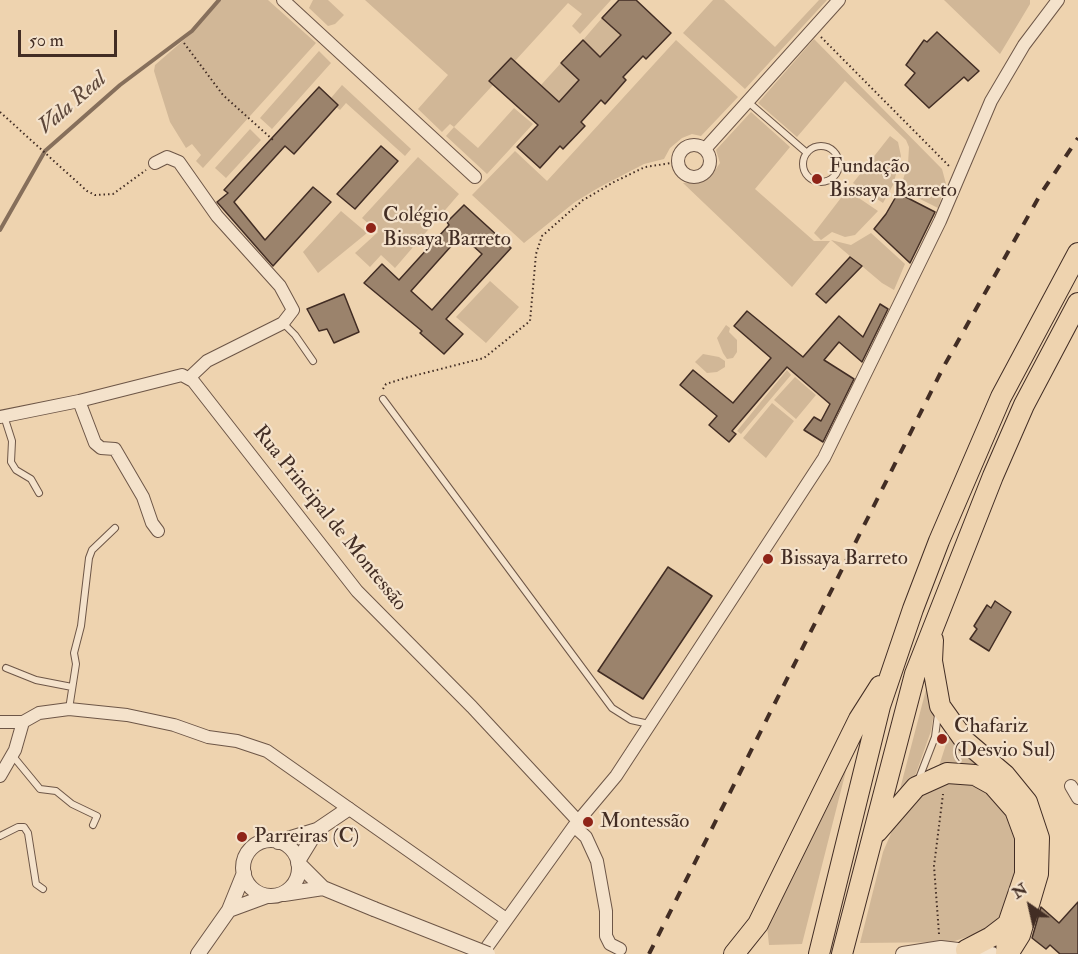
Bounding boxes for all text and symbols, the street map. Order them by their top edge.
scale bar [21,18,120,56]
text: 50 m [29,29,64,52]
water label: Vala Real [34,67,112,141]
place label: Fundação Bissaya Barreto [829,154,957,204]
marker: Fundação Bissaya Barreto [810,172,824,186]
place label: Colégio Bissaya Barreto [383,203,511,253]
marker: Colégio Bissaya Barreto [364,221,378,235]
street label: Rua Principal de Montessão [247,421,411,617]
place label: Bissaya Barreto [780,546,908,572]
marker: Bissaya Barreto [761,552,775,566]
place label: Chafariz (Desvio Sul) [954,714,1055,764]
marker: Chafariz (Desvio Sul) [935,732,949,746]
place label: Montessão [600,809,689,835]
marker: Montessão [581,815,595,829]
place label: Parreiras (C) [254,824,359,850]
marker: Parreiras (C) [235,830,249,844]
north arrow [1000,876,1060,936]
text: N [1008,879,1031,903]

